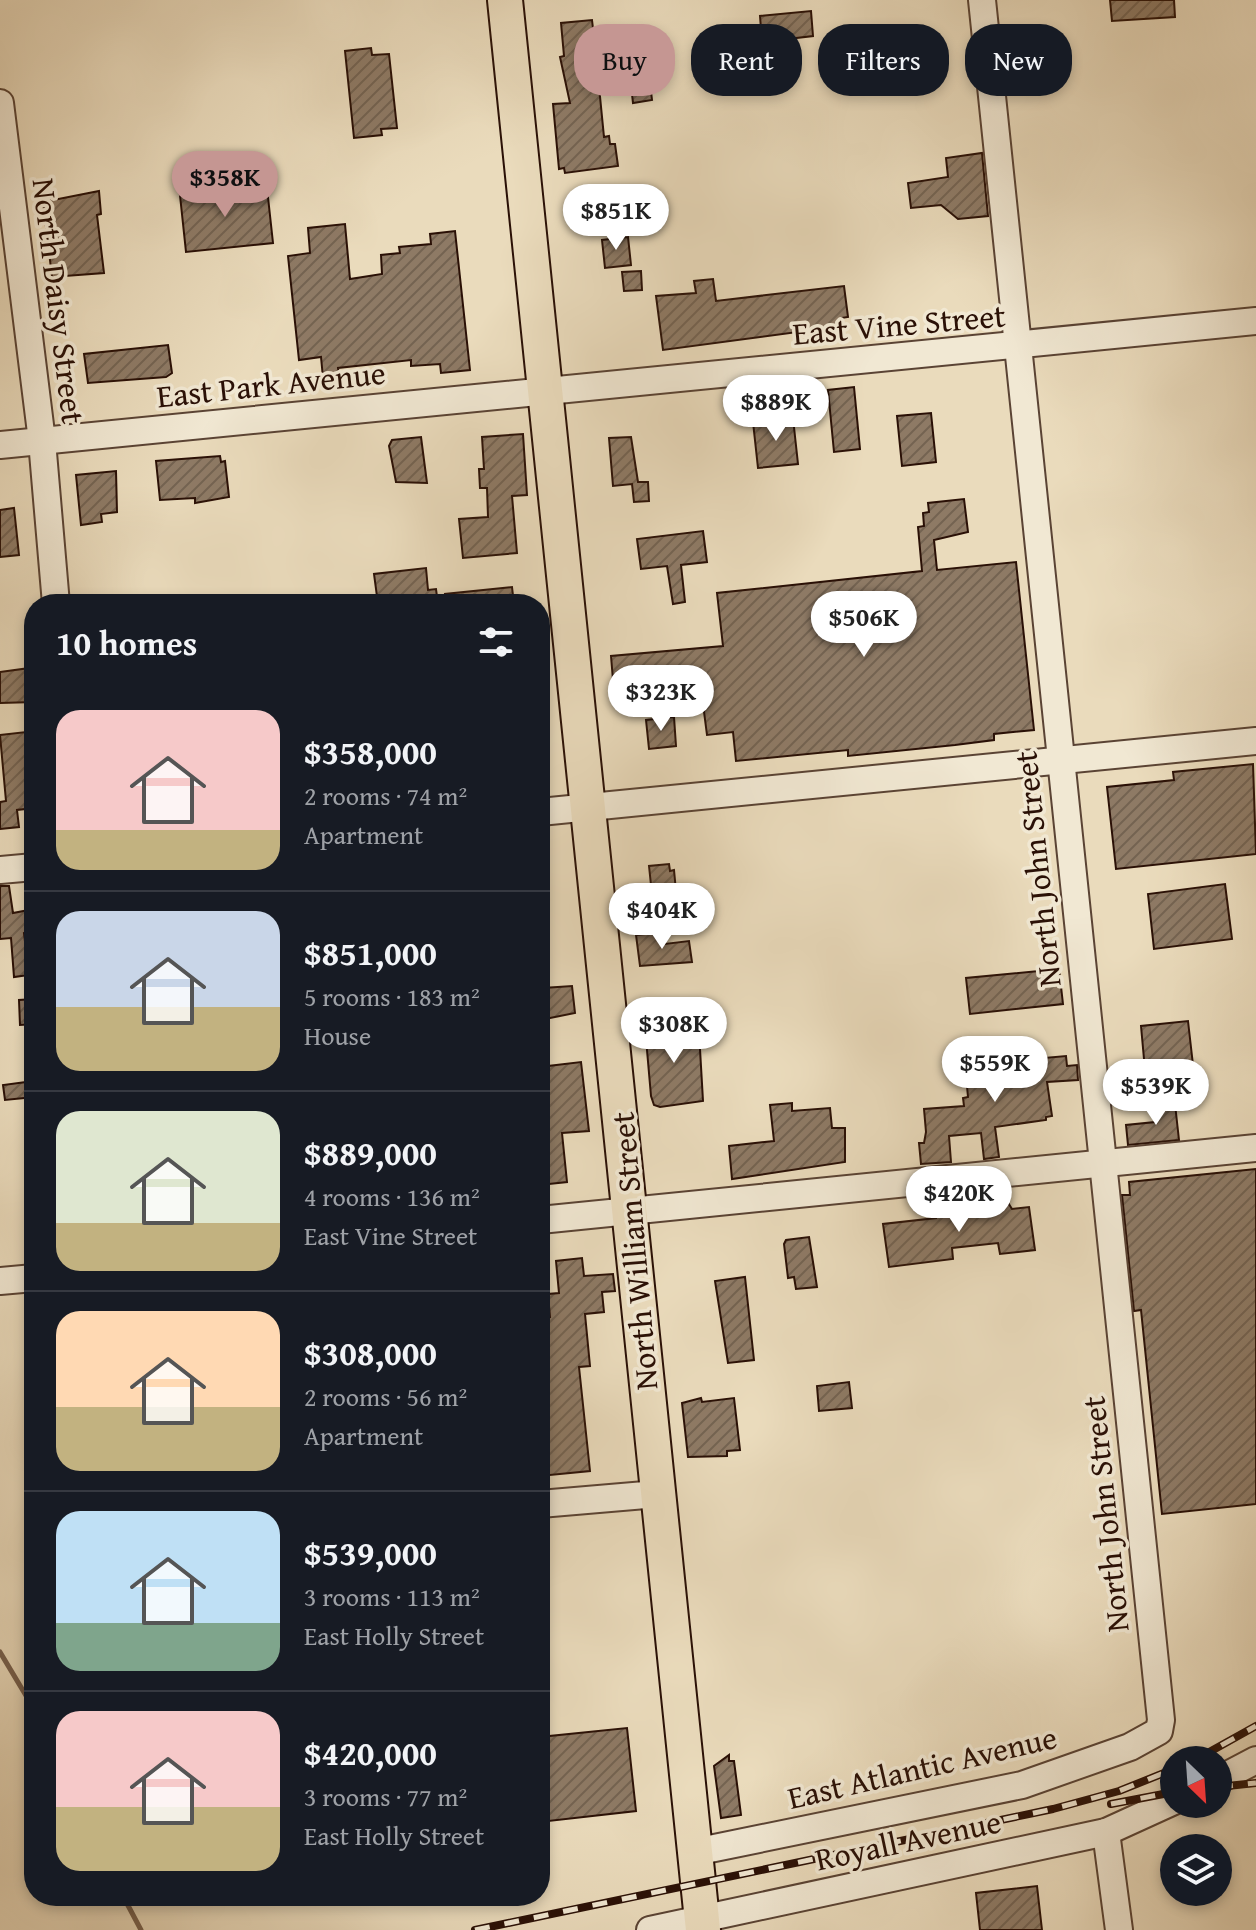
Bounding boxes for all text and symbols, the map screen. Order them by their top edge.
chip: Buy [574,24,675,96]
chip: Rent [691,24,802,96]
chip: Filters [818,24,949,96]
chip: New [965,24,1072,96]
pin: $358K [169,151,281,219]
text: $358K [190,157,260,196]
street label: North Daisy Street [21,176,97,426]
pin: $851K [560,184,672,252]
text: $851K [581,190,651,229]
street label: East Vine Street [791,291,1007,357]
street label: East Park Avenue [154,349,388,419]
pin: $889K [720,375,832,443]
text: $889K [741,381,811,420]
pin: $506K [808,591,920,659]
text: $506K [829,597,899,636]
text: 10 homes [56,618,197,667]
icon: filters [474,620,518,664]
pin: $323K [605,665,717,733]
text: $323K [626,671,696,710]
text: $358,000 [304,727,437,776]
icon: home [120,742,216,838]
street label: North John Street [1001,749,1073,989]
text: 2 rooms · 74 m² [304,776,467,815]
text: Apartment [304,815,423,854]
pin: $404K [606,883,718,951]
text: $404K [627,889,697,928]
text: $851,000 [304,928,437,977]
icon: home [120,943,216,1039]
text: 5 rooms · 183 m² [304,977,480,1016]
pin: $308K [618,997,730,1065]
text: $308K [639,1003,709,1042]
text: House [304,1016,371,1055]
pin: $559K [939,1036,1051,1104]
text: $559K [960,1042,1030,1081]
pin: $539K [1100,1059,1212,1127]
text: $539K [1121,1065,1191,1104]
street label: North William Street [598,1110,670,1392]
text: $889,000 [304,1128,437,1177]
icon: home [120,1143,216,1239]
pin: $420K [903,1166,1015,1234]
text: $420K [924,1172,994,1211]
text: 4 rooms · 136 m² [304,1177,480,1216]
text: East Vine Street [304,1216,477,1255]
text: $308,000 [304,1328,437,1377]
icon: home [120,1343,216,1439]
text: 2 rooms · 56 m² [304,1377,467,1416]
street label: North John Street [1069,1394,1141,1634]
text: Apartment [304,1416,423,1455]
text: $539,000 [304,1528,437,1577]
icon: home [120,1543,216,1639]
text: 3 rooms · 113 m² [304,1577,480,1616]
text: East Holly Street [304,1616,484,1655]
street label: East Atlantic Avenue [783,1713,1061,1821]
text: $420,000 [304,1728,437,1777]
icon: home [120,1743,216,1839]
north arrow [1160,1746,1232,1818]
map controls [1160,1746,1232,1906]
text: 3 rooms · 77 m² [304,1777,467,1816]
street label: Royall Avenue [811,1797,1005,1883]
text: East Holly Street [304,1816,484,1855]
button: layers [1160,1834,1232,1906]

